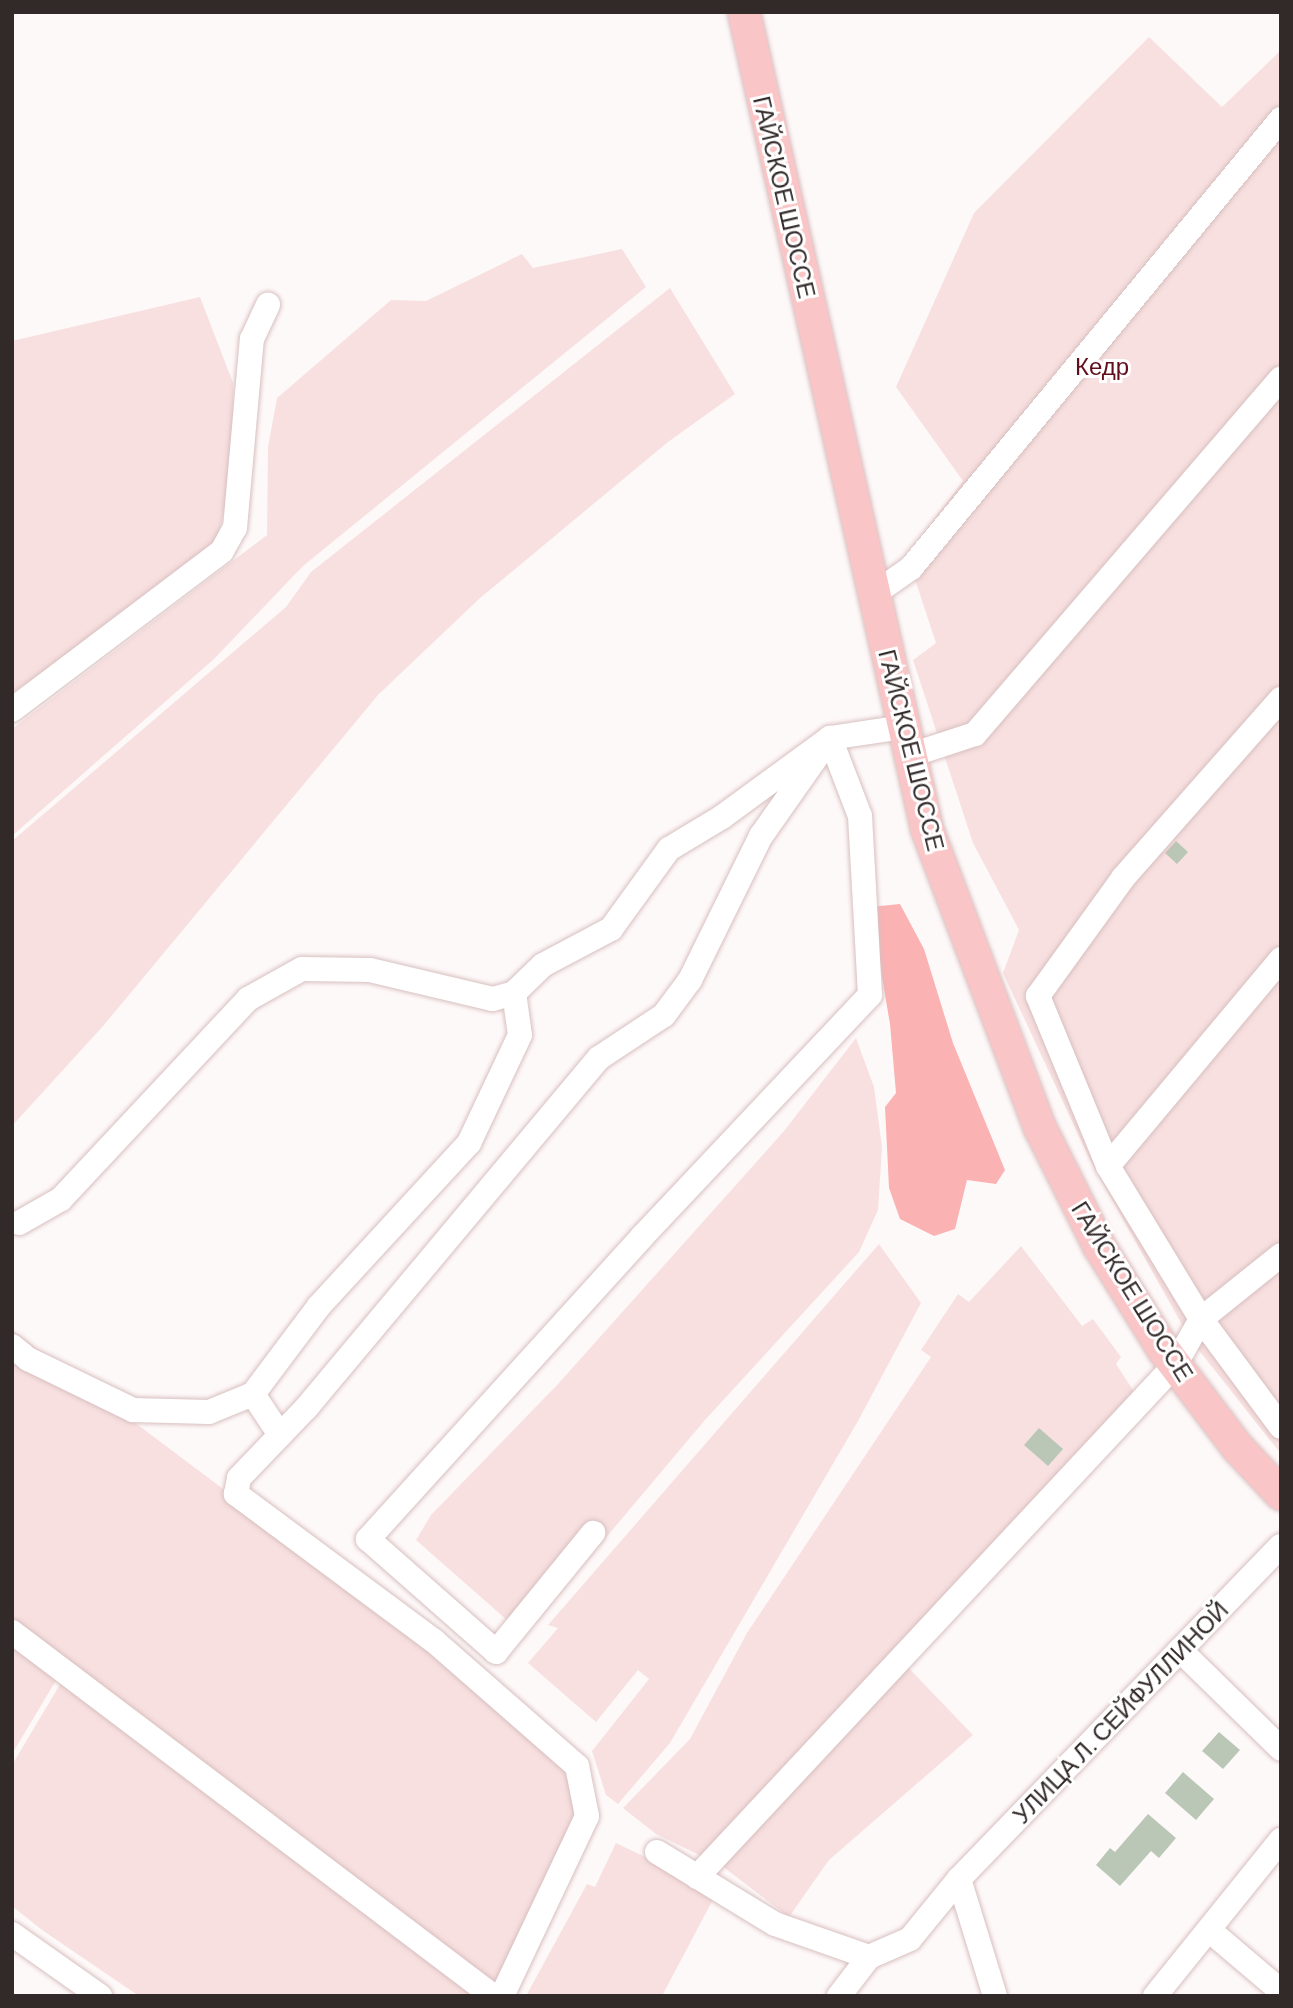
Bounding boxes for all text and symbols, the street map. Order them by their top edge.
street label: ГАЙСКОЕ ШОССЕ [748,93,822,301]
park label: Кедр [1075,352,1129,380]
street label: ГАЙСКОЕ ШОССЕ [873,646,951,854]
street label: ГАЙСКОЕ ШОССЕ [1066,1196,1200,1386]
street label: УЛИЦА Л. СЕЙФУЛЛИНОЙ [1006,1595,1234,1829]

